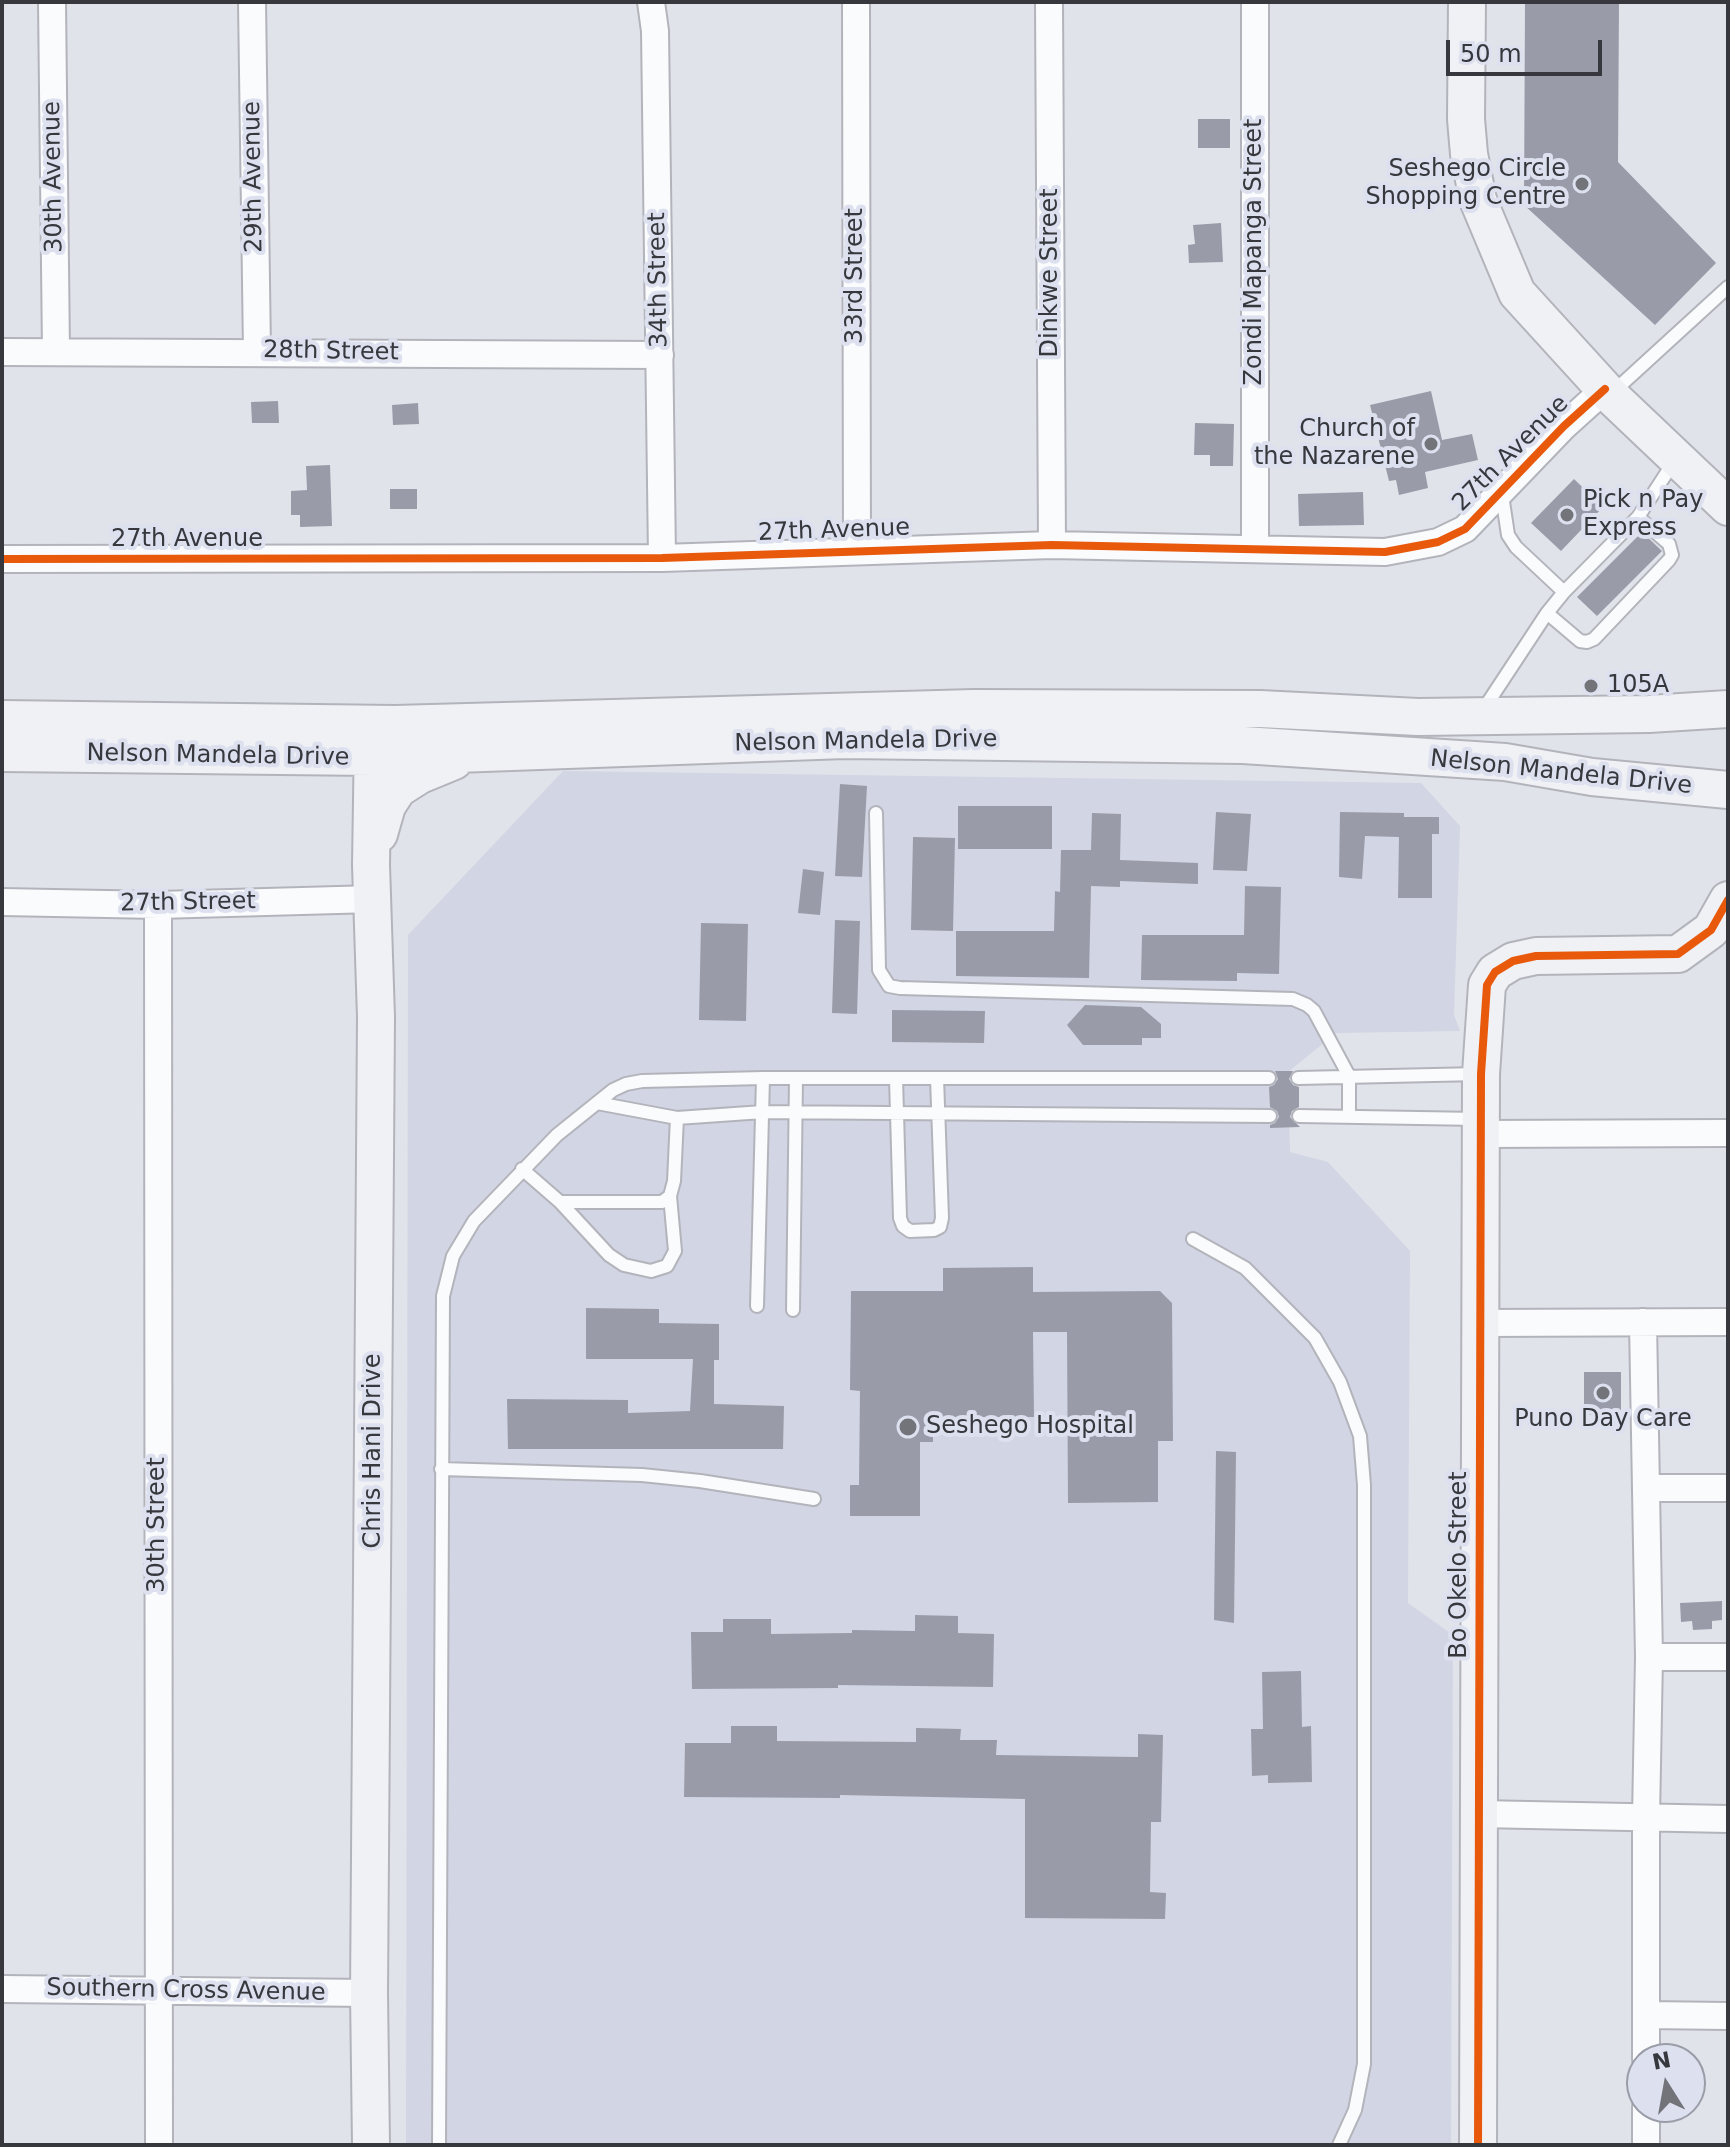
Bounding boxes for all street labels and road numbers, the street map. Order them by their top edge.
street label: 30th Avenue [38,101,70,253]
street label: 29th Avenue [238,101,270,253]
street label: Zondi Mapanga Street [1241,119,1269,385]
street label: Dinkwe Street [1037,188,1065,358]
street label: 33rd Street [842,208,870,344]
street label: 34th Street [643,212,675,348]
street label: 28th Street [263,336,399,368]
street label: 27th Avenue [1447,390,1575,518]
street label: 27th Avenue [758,514,910,548]
street label: 27th Avenue [111,526,263,554]
street label: Nelson Mandela Drive [734,725,998,759]
street label: Nelson Mandela Drive [86,739,350,773]
street label: Nelson Mandela Drive [1429,745,1693,801]
street label: 27th Street [120,887,256,919]
street label: Chris Hani Drive [360,1354,388,1548]
street label: 30th Street [144,1457,172,1593]
street label: Bo Okelo Street [1446,1471,1474,1659]
street label: Southern Cross Avenue [46,1974,326,2008]

